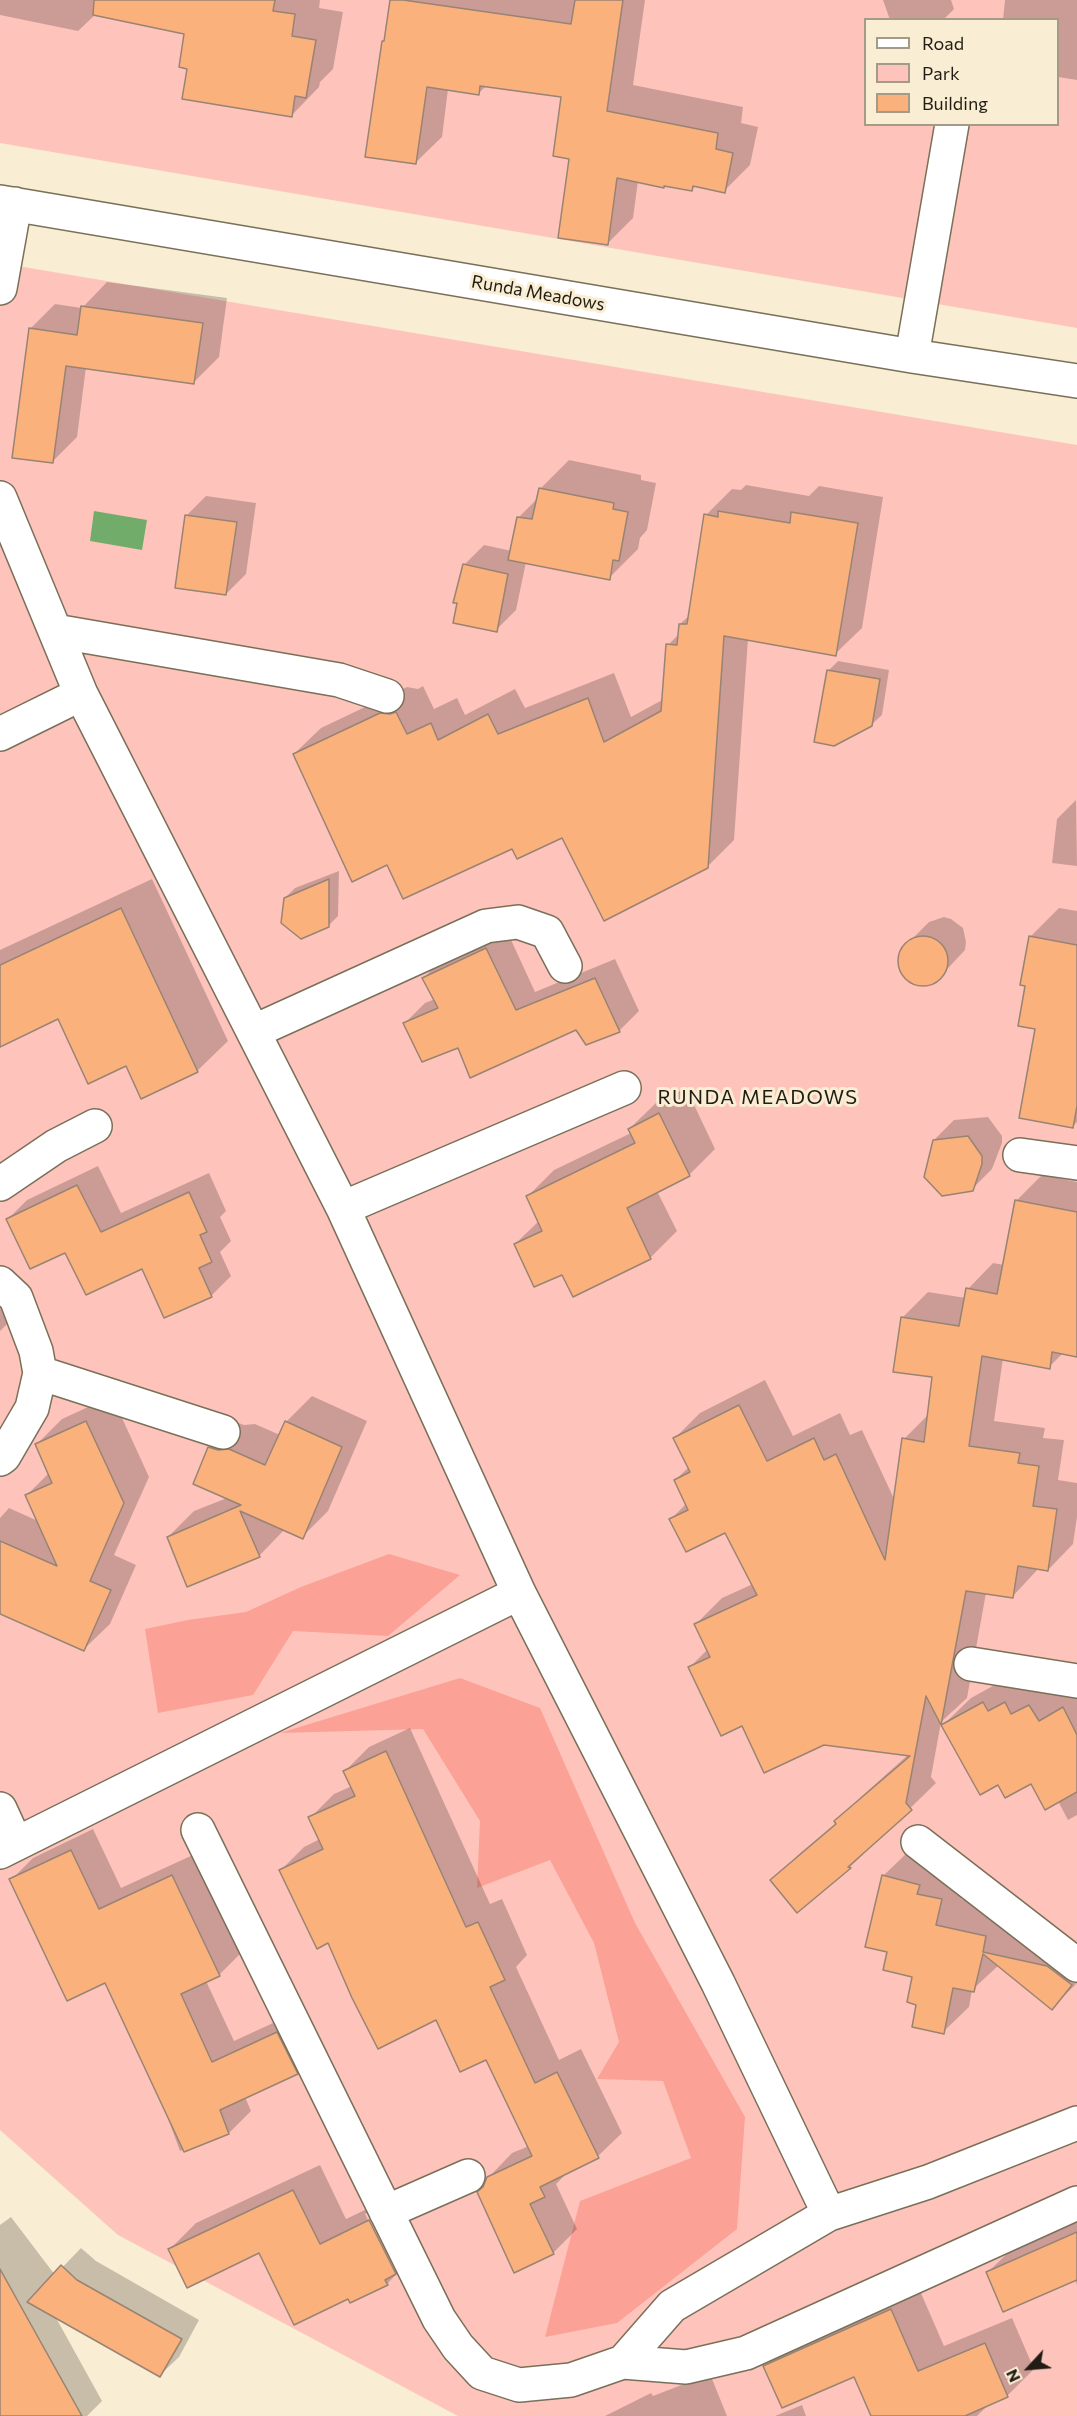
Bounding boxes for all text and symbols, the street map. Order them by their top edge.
legend [864,18,1059,126]
text: Road [922,32,964,54]
text: Park [922,62,960,84]
text: Building [922,92,988,114]
street label: Runda Meadows [470,271,606,315]
district label: RUNDA MEADOWS [657,1085,859,1109]
north arrow [999,2338,1059,2398]
text: N [1001,2367,1024,2386]

